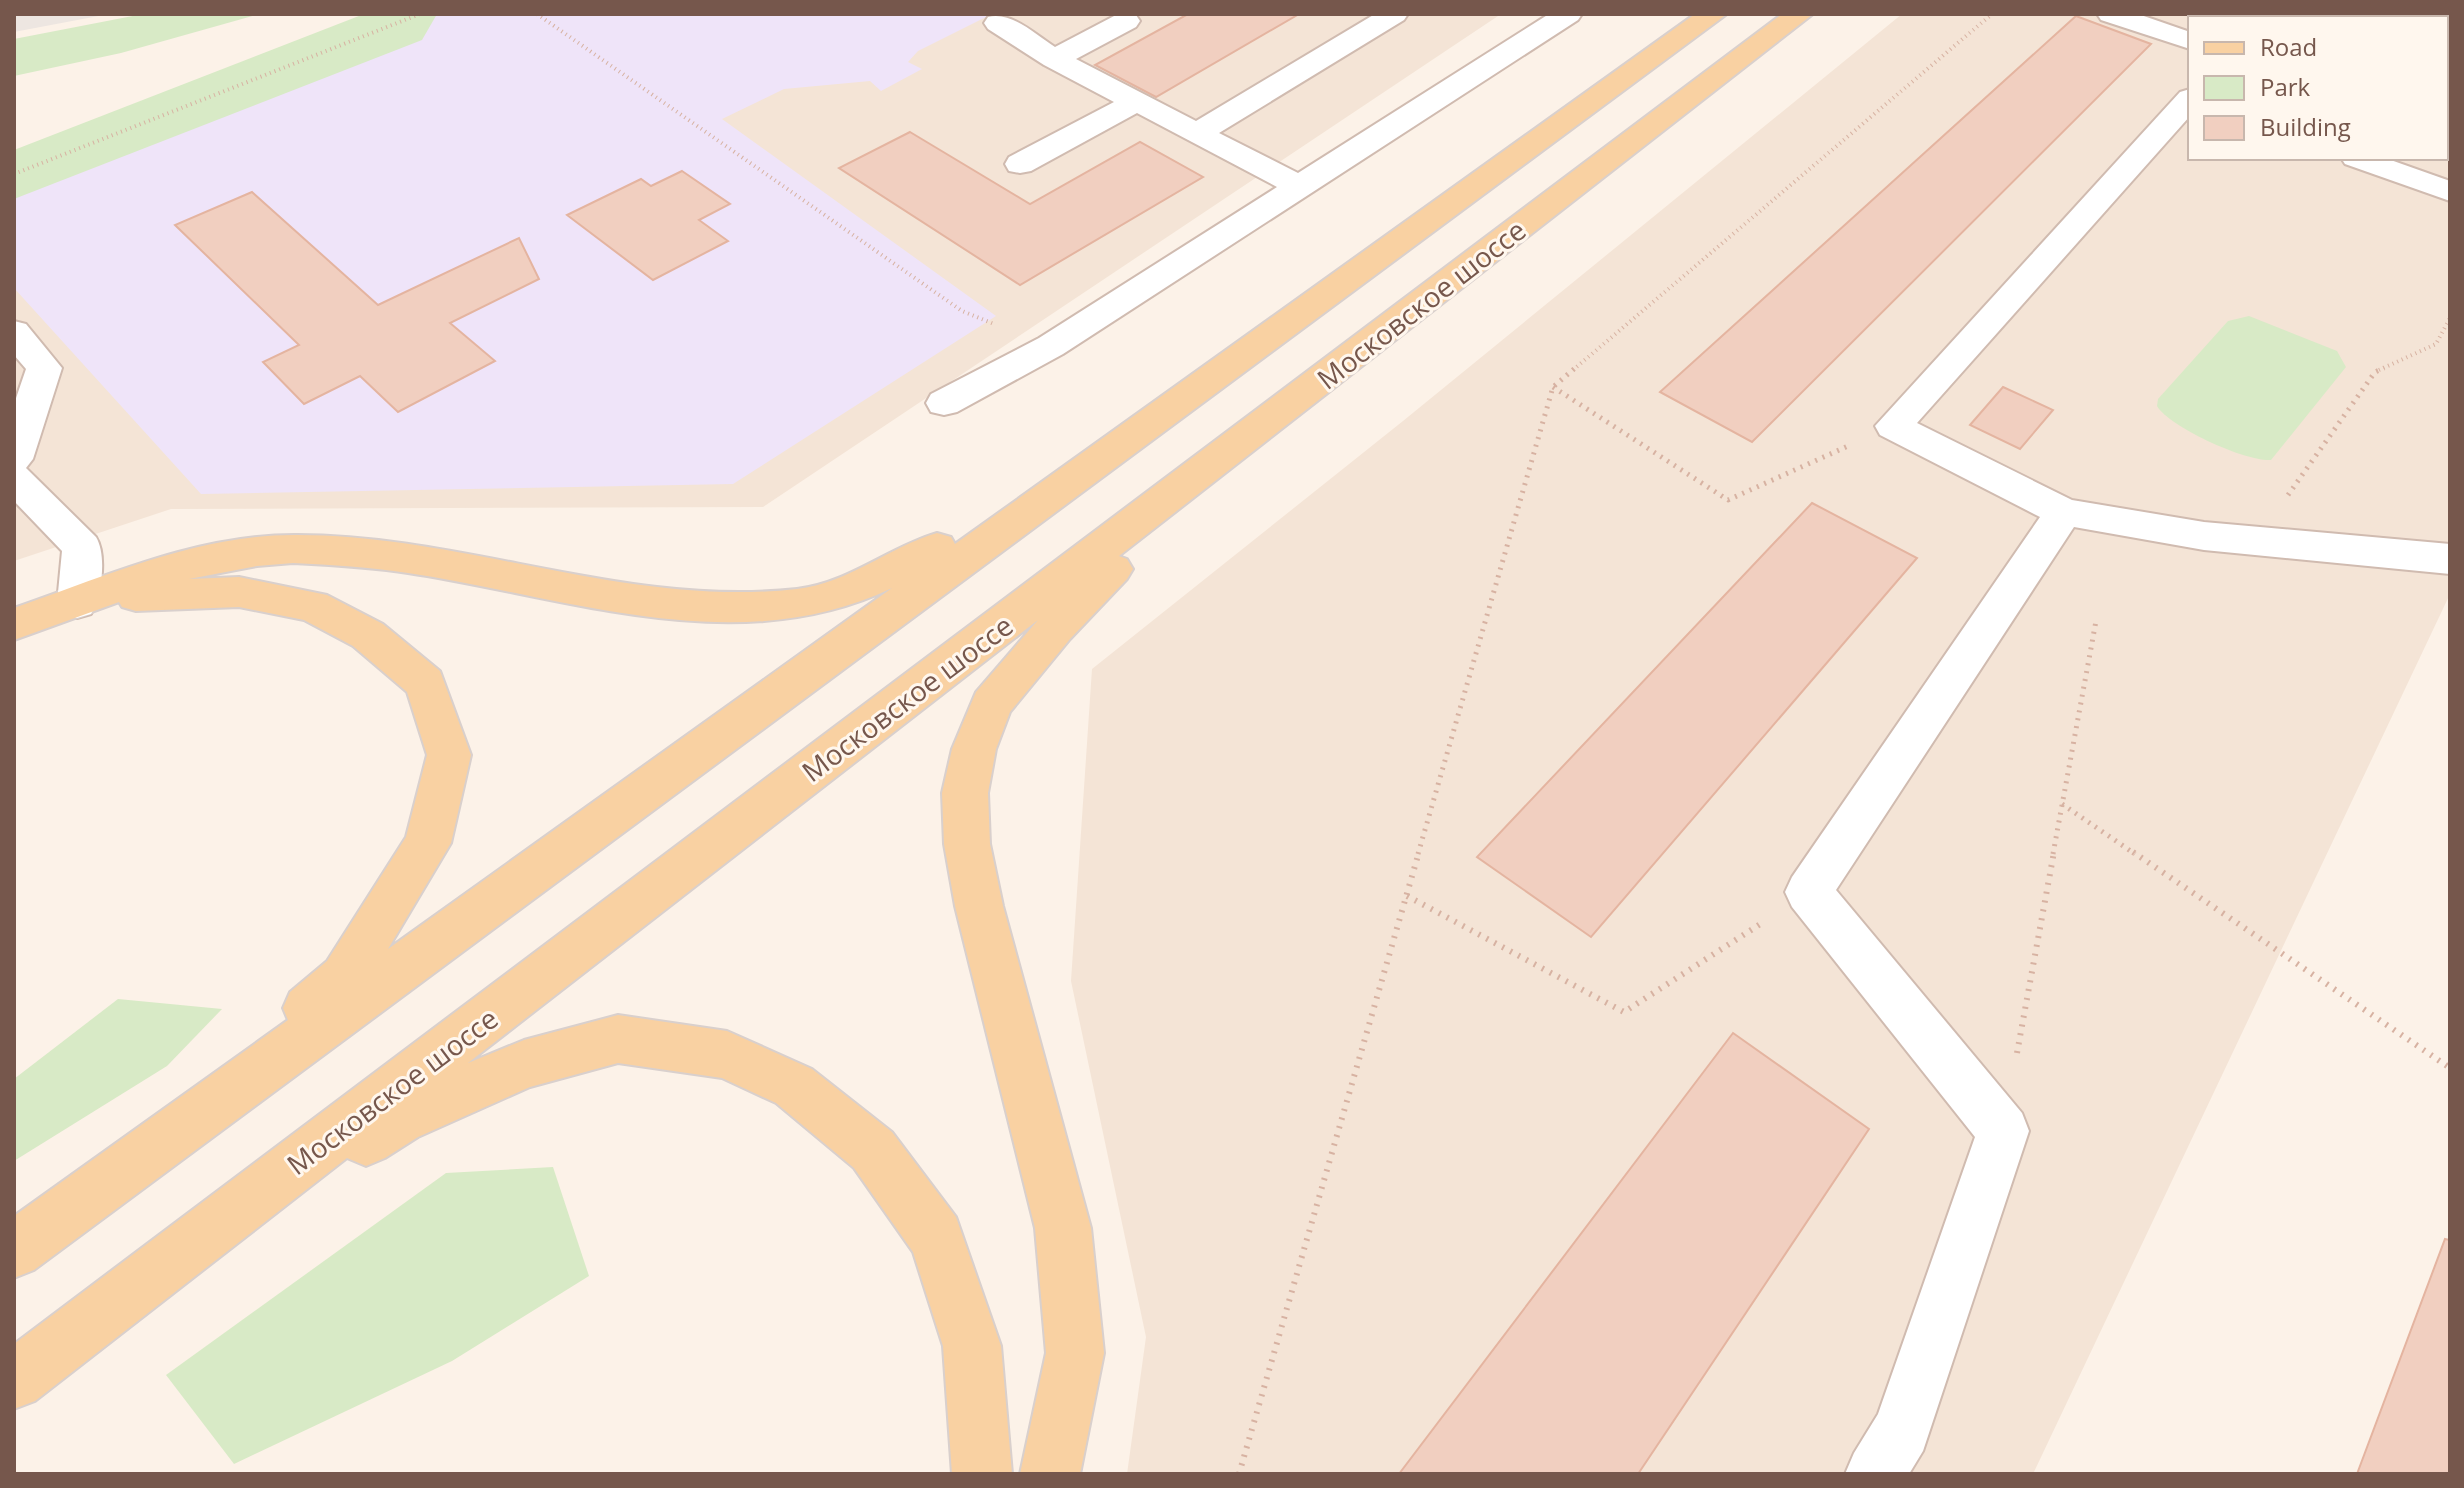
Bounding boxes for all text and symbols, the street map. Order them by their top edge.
legend [2188,16,2448,160]
text: Road [2260,30,2317,63]
text: Park [2260,70,2311,103]
text: Building [2260,110,2351,143]
street label: Московское шоссе [1309,211,1533,397]
street label: Московское шоссе [794,606,1020,790]
street label: Московское шоссе [279,999,505,1183]

